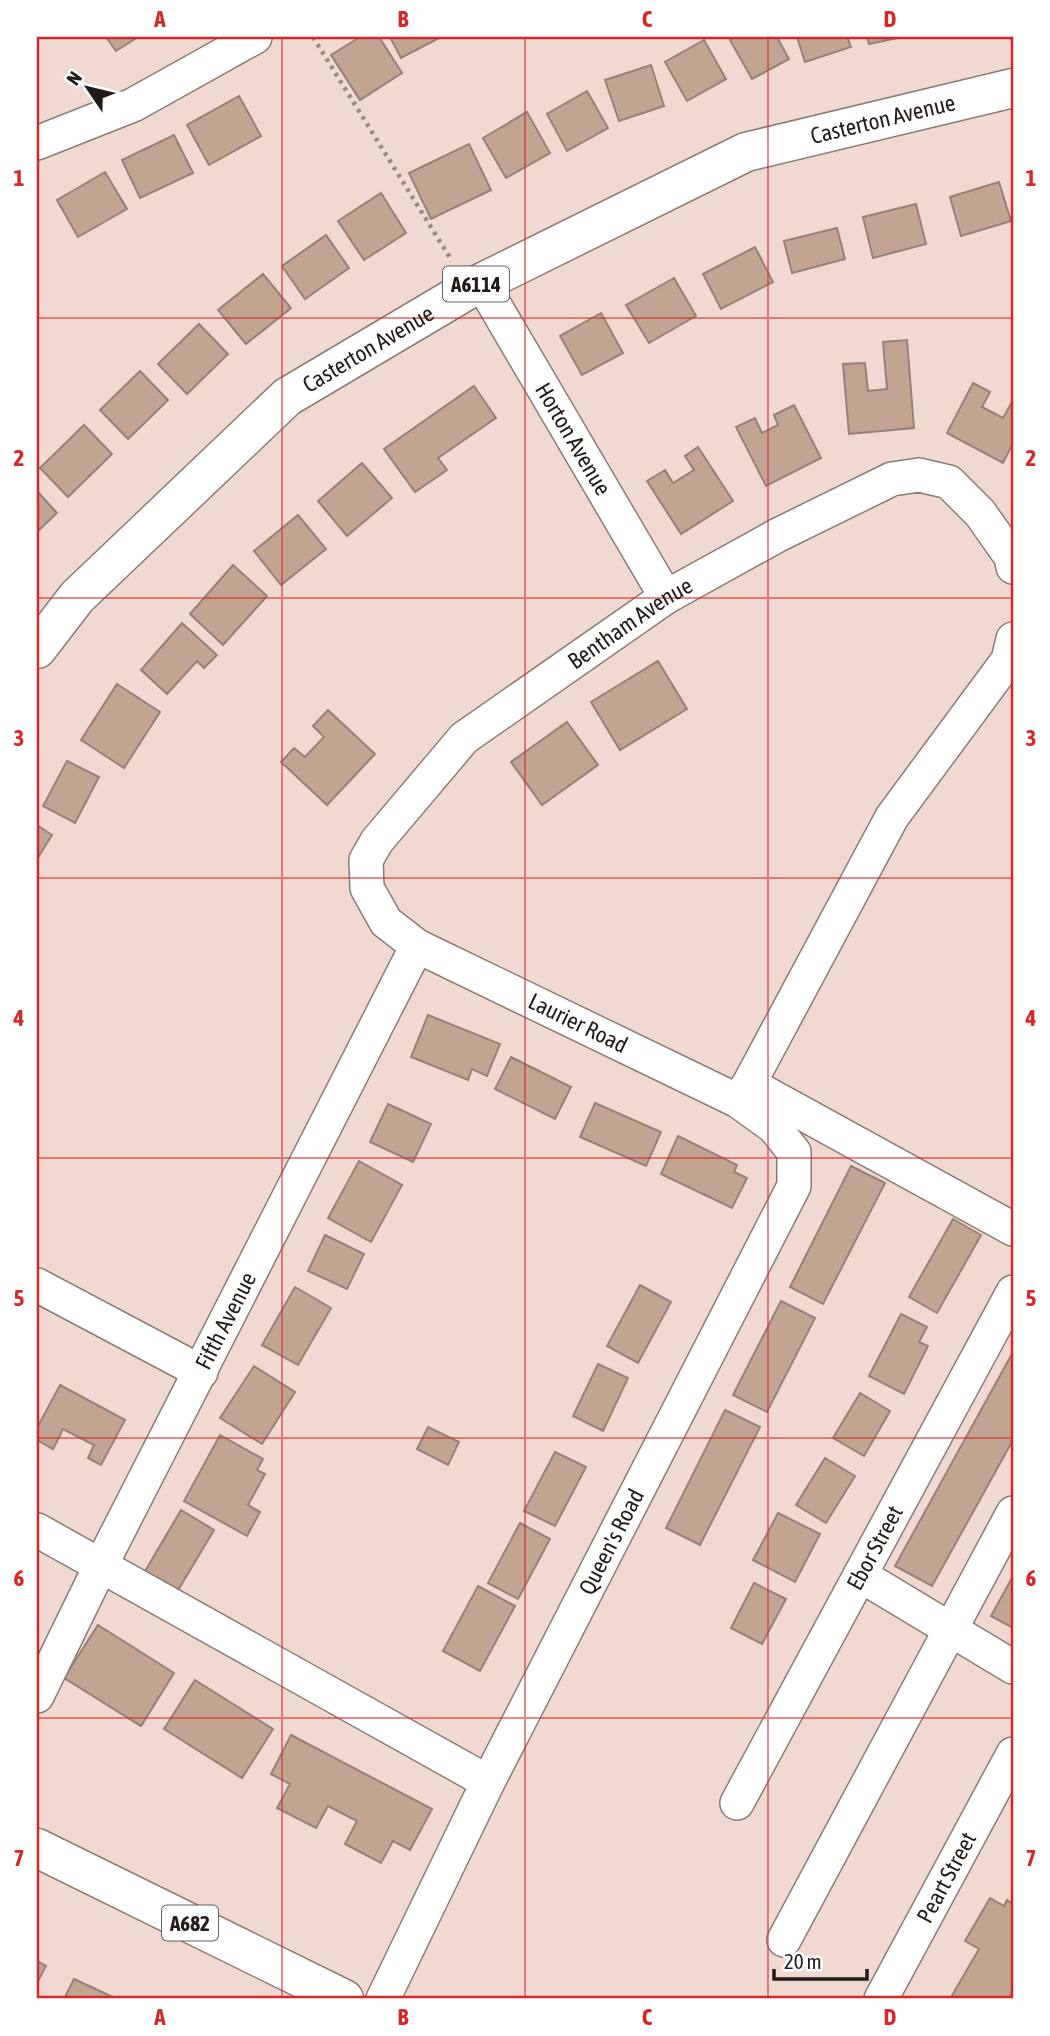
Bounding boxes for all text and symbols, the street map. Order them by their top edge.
text: A [153,6,166,32]
text: B [398,6,409,32]
text: C [642,6,653,32]
text: D [884,6,897,32]
north arrow [52,52,122,122]
text: N [62,67,86,89]
street label: Casterton Avenue [808,89,958,149]
text: 1 [14,165,25,191]
text: 1 [1026,165,1037,191]
road number: A6114 [443,266,509,302]
street label: Casterton Avenue [298,300,438,398]
street label: Horton Avenue [530,378,616,500]
text: 2 [14,445,24,471]
text: 2 [1026,445,1036,471]
street label: Bentham Avenue [563,572,697,674]
text: 3 [14,725,24,751]
text: 3 [1026,725,1036,751]
street label: Laurier Road [524,988,632,1058]
text: 4 [13,1005,25,1031]
text: 4 [1025,1005,1037,1031]
street label: Fifth Avenue [190,1268,261,1374]
text: 5 [14,1285,25,1311]
text: 5 [1026,1285,1037,1311]
street label: Queen's Road [573,1485,649,1599]
street label: Ebor Street [842,1501,908,1594]
text: 6 [14,1565,25,1591]
text: 6 [1026,1565,1037,1591]
street label: Peart Street [912,1828,981,1927]
text: 7 [14,1845,24,1871]
text: 7 [1026,1845,1036,1871]
road number: A682 [162,1906,218,1940]
scale bar [774,1938,866,1982]
text: 20 m [784,1949,822,1973]
text: A [153,2004,166,2030]
text: B [398,2004,409,2030]
text: C [642,2004,653,2030]
text: D [884,2004,897,2030]

